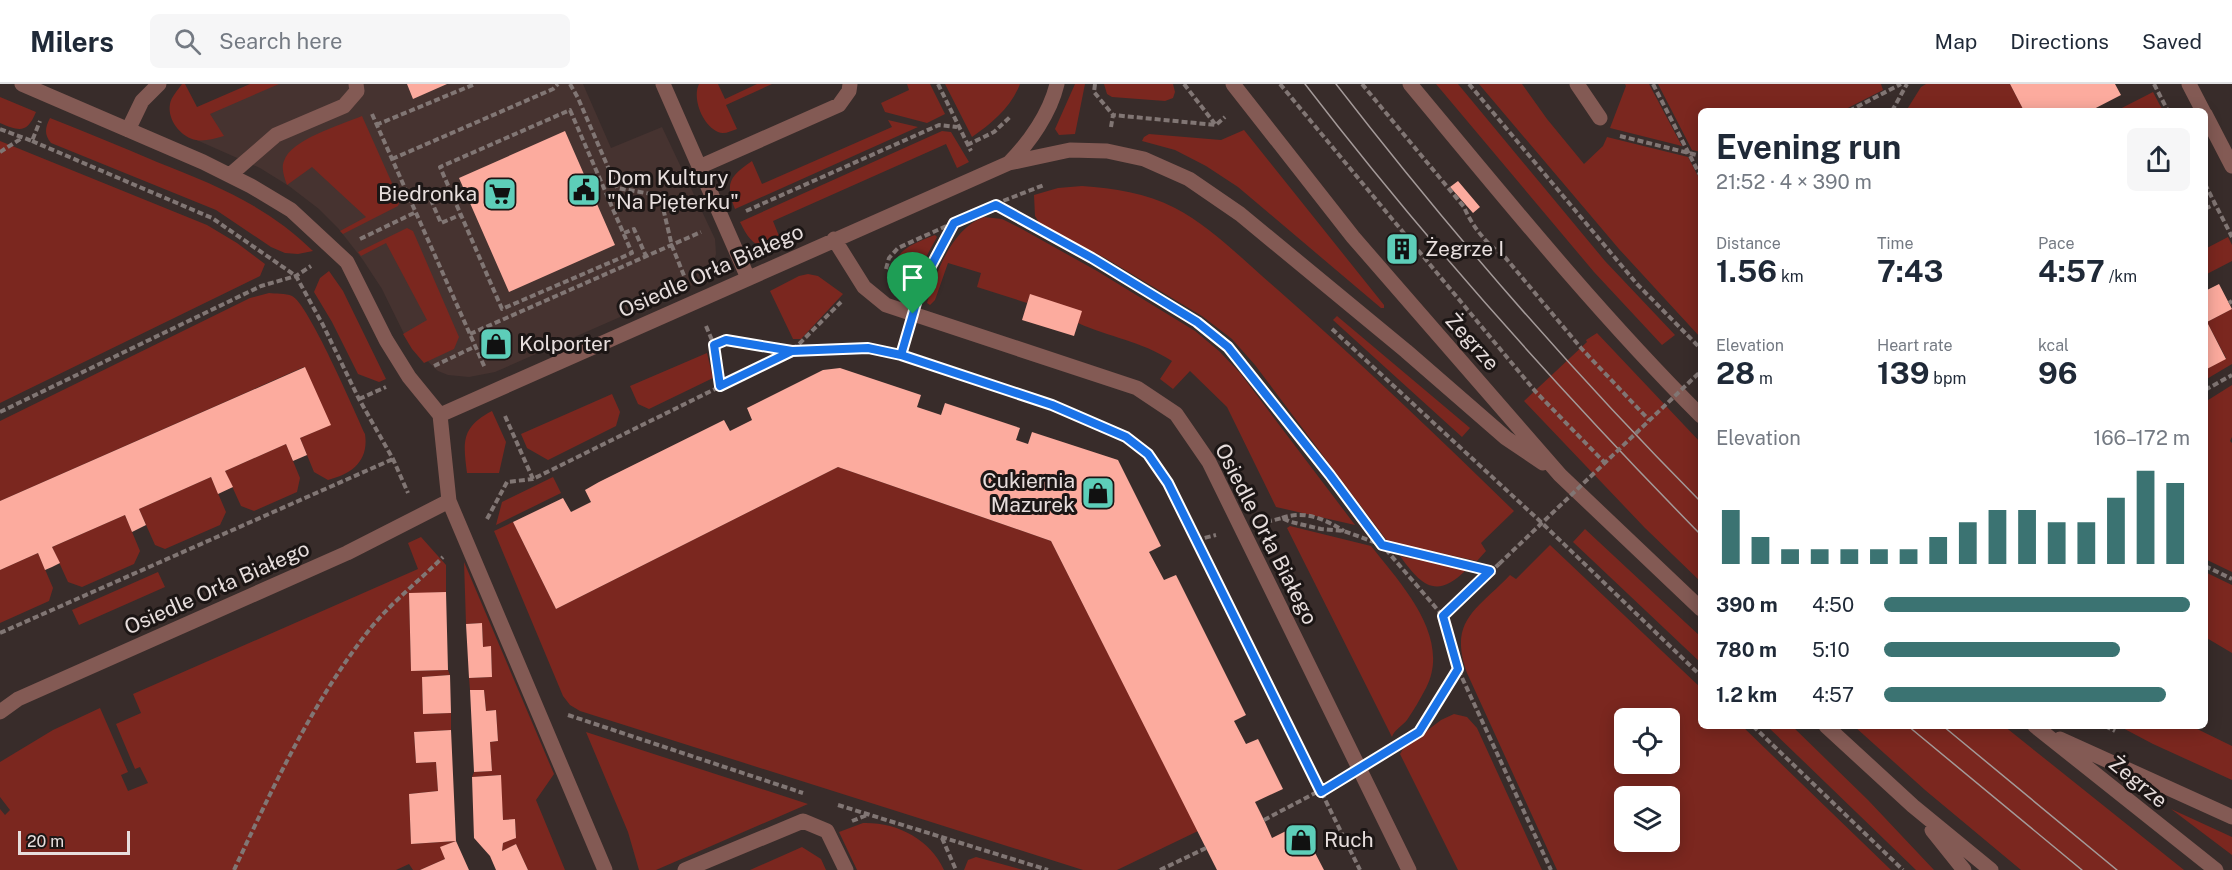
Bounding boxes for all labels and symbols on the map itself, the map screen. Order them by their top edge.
place label: Dom Kultury "Na Pięterku" [607,165,739,214]
public building icon: Dom Kultury "Na Pięterku" [566,172,602,208]
supermarket icon: Biedronka [482,176,518,212]
place label: Biedronka [378,181,477,206]
street label: Osiedle Orła Białego [614,218,807,323]
building icon: Żegrze I [1384,231,1420,267]
place label: Żegrze I [1425,236,1504,261]
pin [887,252,938,314]
street label: Żegrze [1440,308,1504,375]
shop icon: Kolporter [478,326,514,362]
place label: Kolporter [519,331,611,356]
street label: Osiedle Orła Białego [1210,439,1323,628]
place label: Cukiernia Mazurek [982,468,1075,517]
shop icon: Cukiernia Mazurek [1080,475,1116,511]
street label: Osiedle Orła Białego [120,535,313,640]
street label: Żegrze [2104,750,2173,813]
shop icon: Ruch [1283,822,1319,858]
place label: Ruch [1324,827,1374,852]
scale bar [18,828,130,856]

